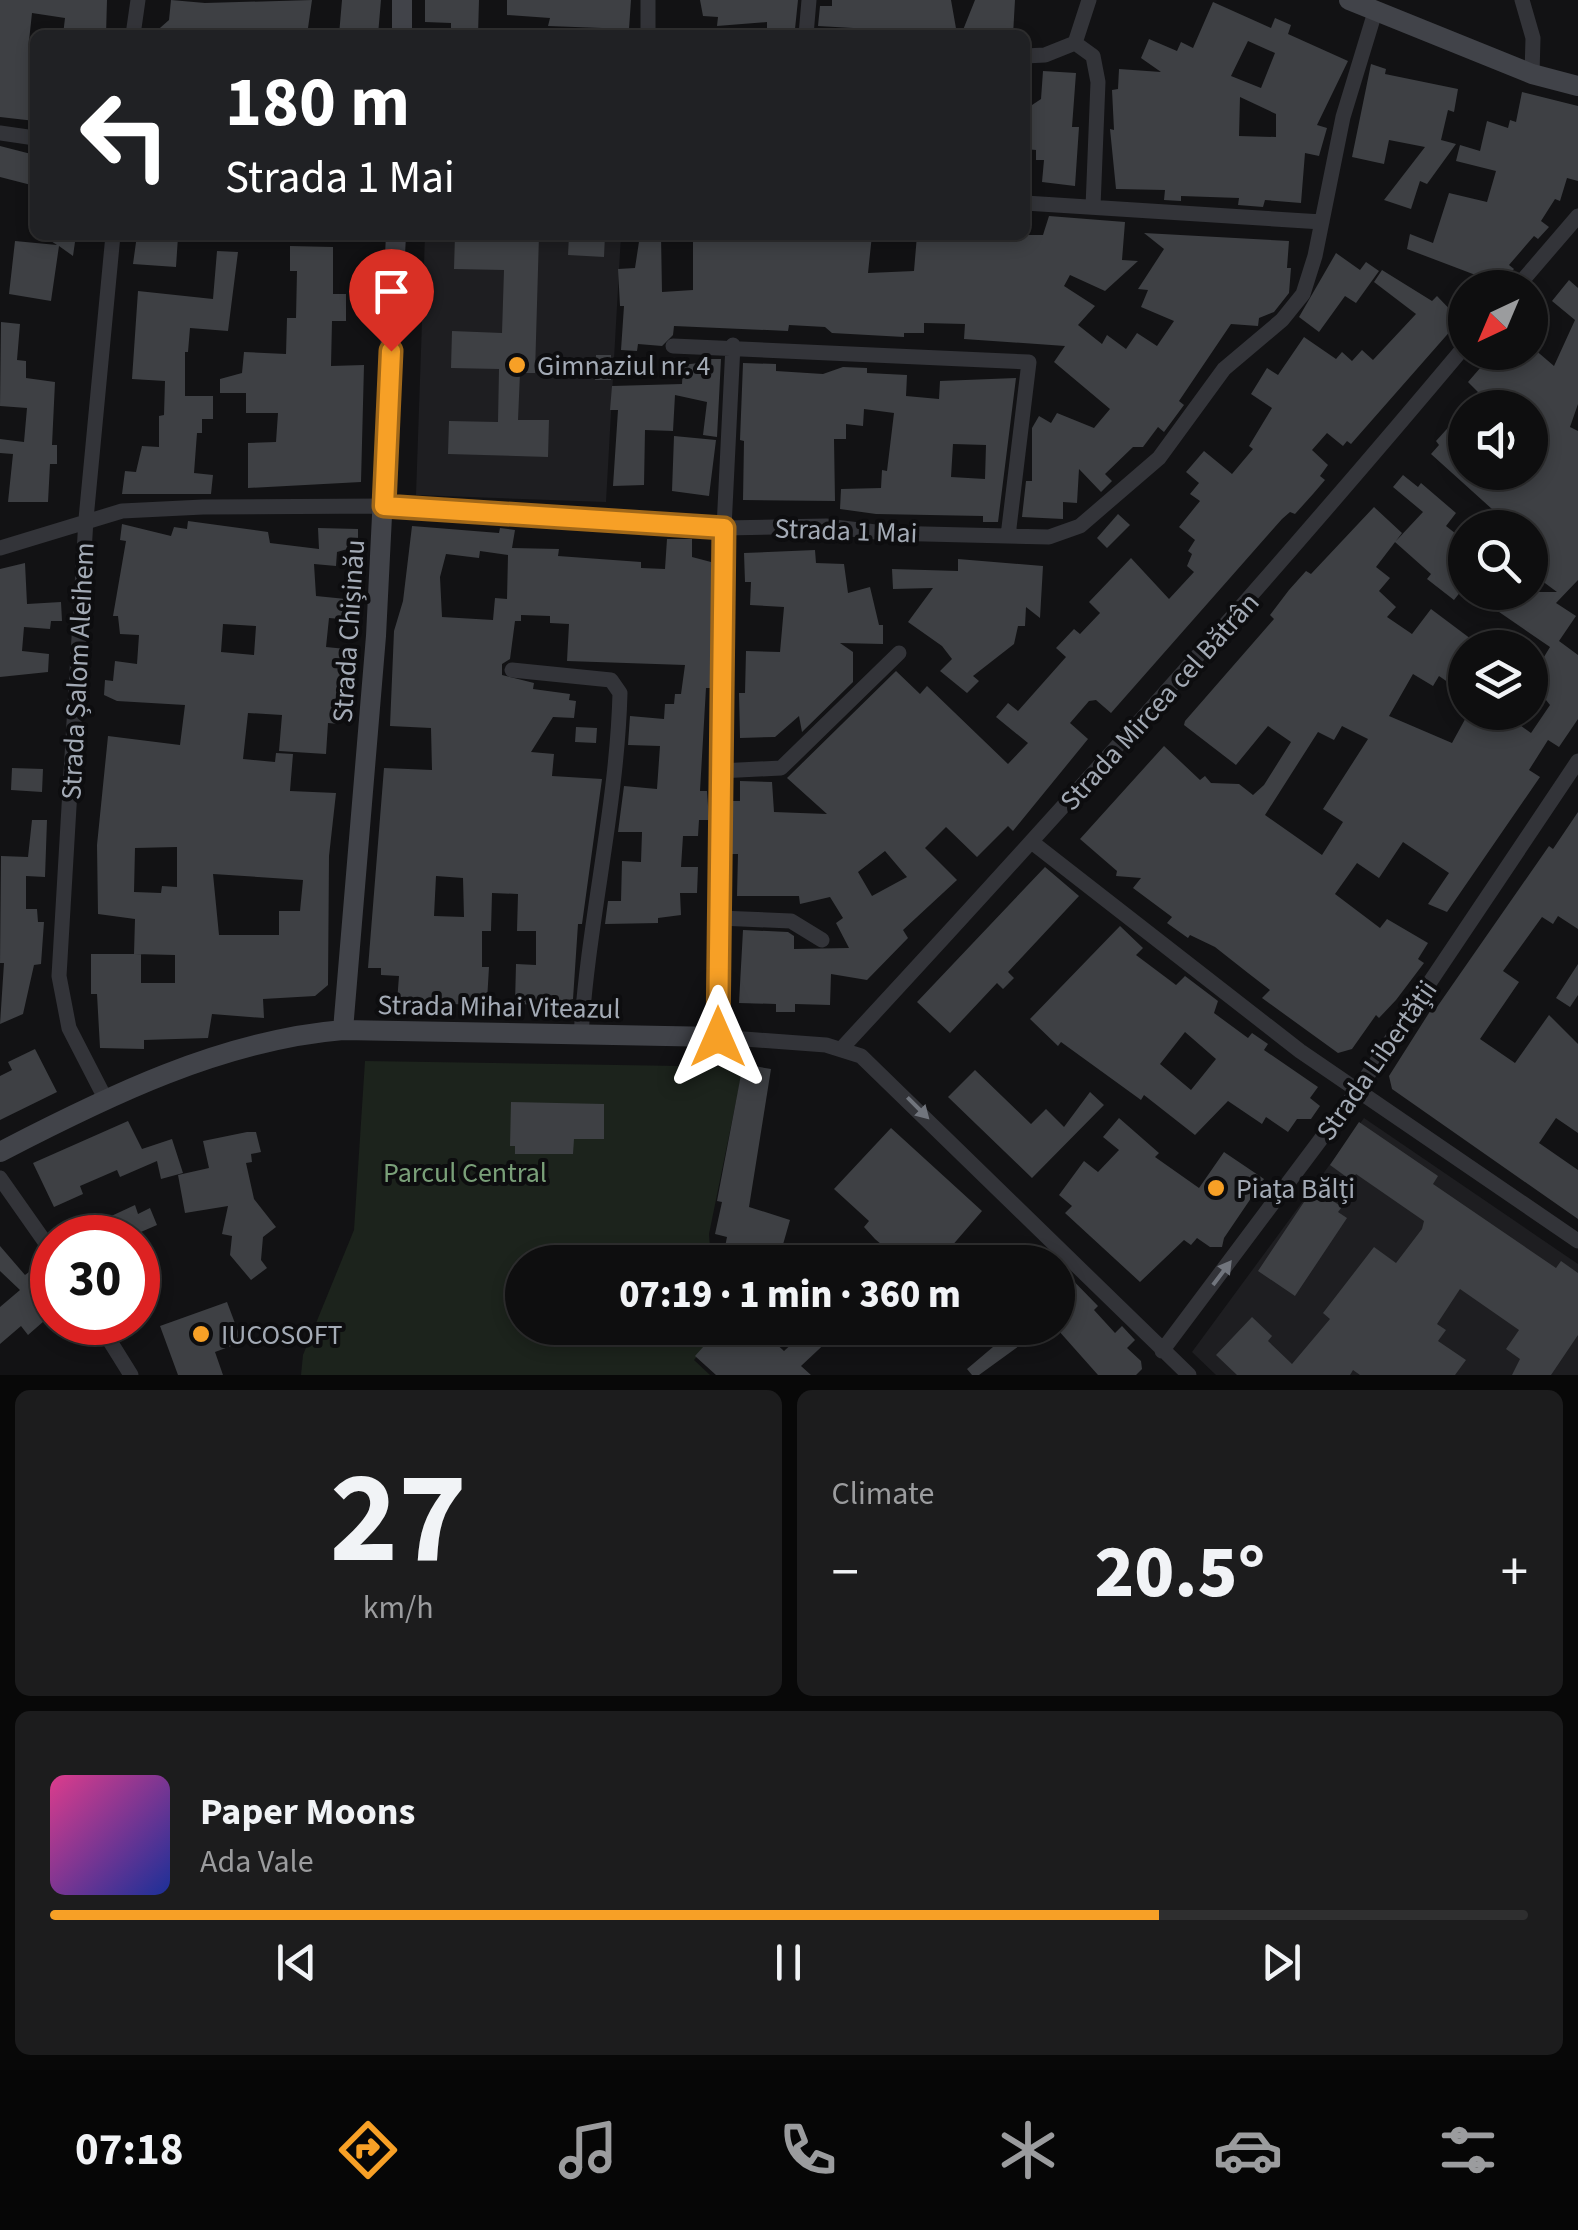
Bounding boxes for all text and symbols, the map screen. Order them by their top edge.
text: 180 m [225,53,410,153]
icon: left [60,70,190,200]
text: Strada 1 Mai [225,146,455,210]
pin [349,249,434,352]
icon: arrive [364,264,419,319]
north arrow [1448,270,1548,370]
map controls [1448,270,1548,730]
place label: Gimnaziul nr. 4 [537,346,711,386]
marker: Gimnaziul nr. 4 [506,354,528,376]
button: sound [1448,390,1548,490]
street label: Strada 1 Mai [774,509,918,553]
button: search [1448,510,1548,610]
street label: Strada Chișinău [323,538,375,724]
street label: Strada Șalom Aleihem [51,541,105,801]
street label: Strada Mircea cel Bătrân [1051,584,1269,820]
button: layers [1448,630,1548,730]
street label: Strada Libertății [1307,972,1447,1149]
street label: Strada Mihai Viteazul [377,985,621,1029]
position arrow [666,985,770,1089]
one-way arrow [905,1096,929,1120]
park label: Parcul Central [383,1153,547,1193]
place label: Piața Bălți [1236,1169,1355,1209]
marker: Piața Bălți [1205,1177,1227,1199]
speed limit sign: 30 [30,1215,160,1345]
one-way arrow [1211,1260,1231,1286]
text: 07:19 · 1 min · 360 m [619,1268,961,1322]
place label: IUCOSOFT [221,1315,343,1355]
marker: IUCOSOFT [190,1323,212,1345]
text: 27 [330,1427,467,1612]
text: Climate [832,1471,934,1517]
text: 20.5° [1094,1519,1265,1626]
text: − [832,1534,859,1612]
text: + [1501,1534,1528,1612]
text: km/h [363,1585,434,1631]
text: Paper Moons [200,1785,415,1839]
text: Ada Vale [200,1839,314,1885]
icon: previous [269,1935,324,1990]
icon: pause [761,1935,816,1990]
icon: next [1254,1935,1309,1990]
icon: directions [333,2115,403,2185]
icon: music [553,2115,623,2185]
icon: phone [773,2115,843,2185]
icon: climate [993,2115,1063,2185]
icon: car [1213,2115,1283,2185]
icon: filters [1433,2115,1503,2185]
text: 07:18 [75,2118,184,2182]

